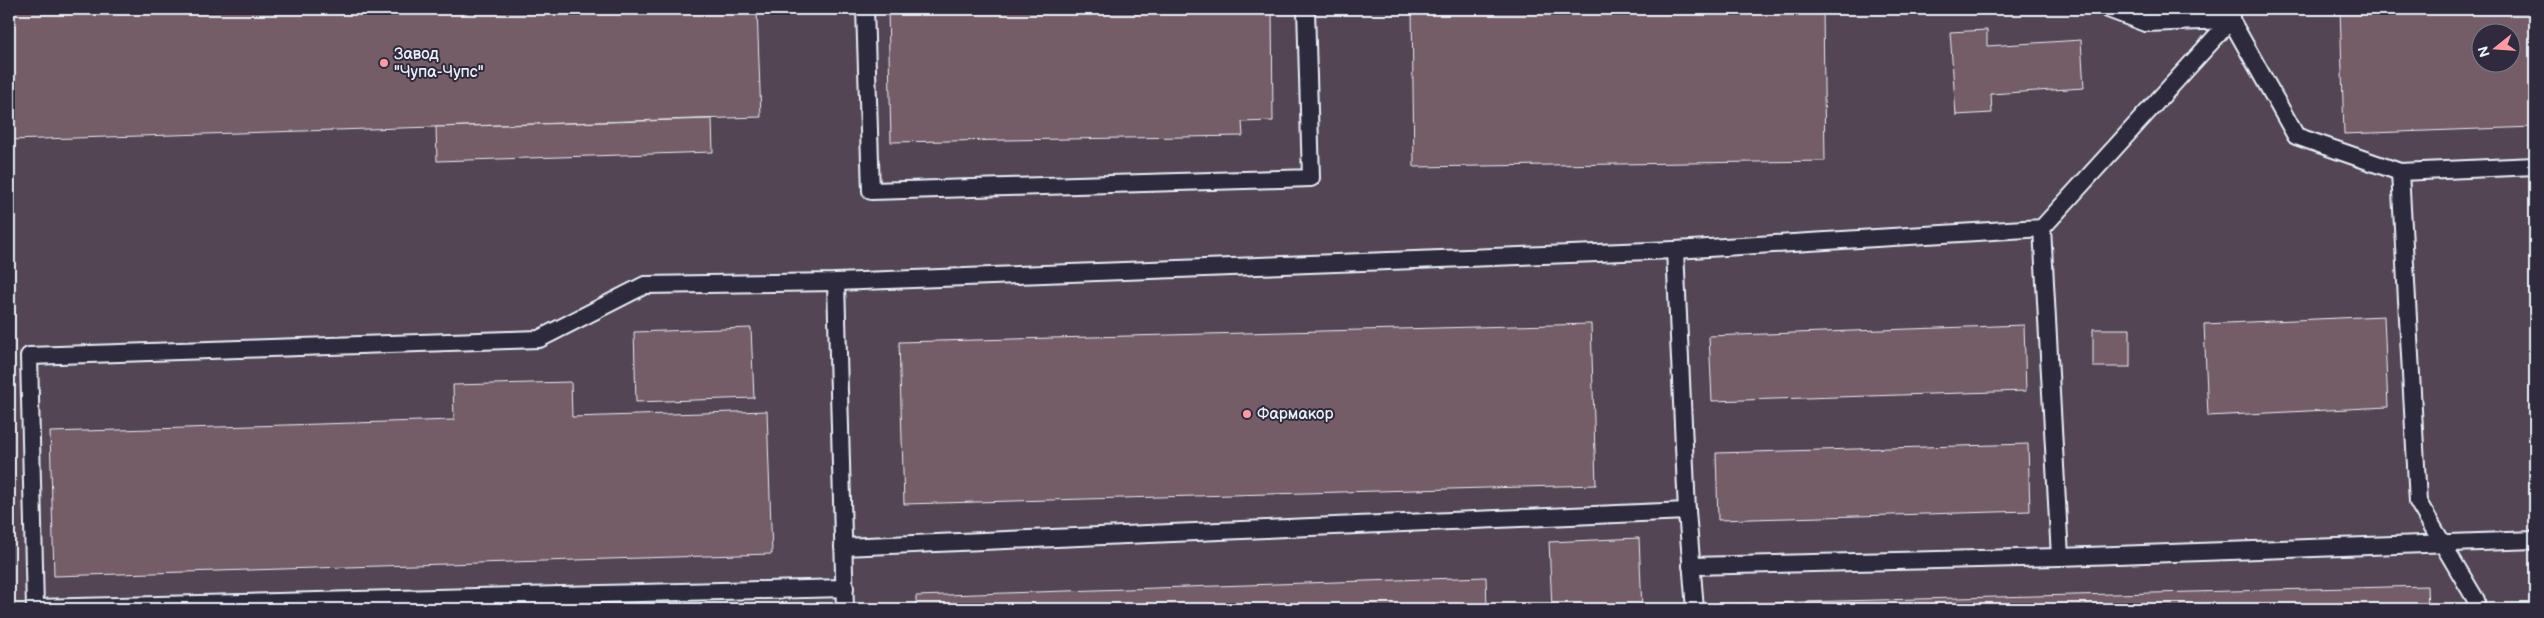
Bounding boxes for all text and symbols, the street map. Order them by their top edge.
north arrow [2472,22,2522,72]
text: N [2474,44,2494,59]
place label: Завод "Чупа-Чупс" [394,45,484,82]
marker: Завод "Чупа-Чупс" [378,57,390,69]
place label: Фармакор [1257,405,1333,424]
marker: Фармакор [1241,408,1253,420]

